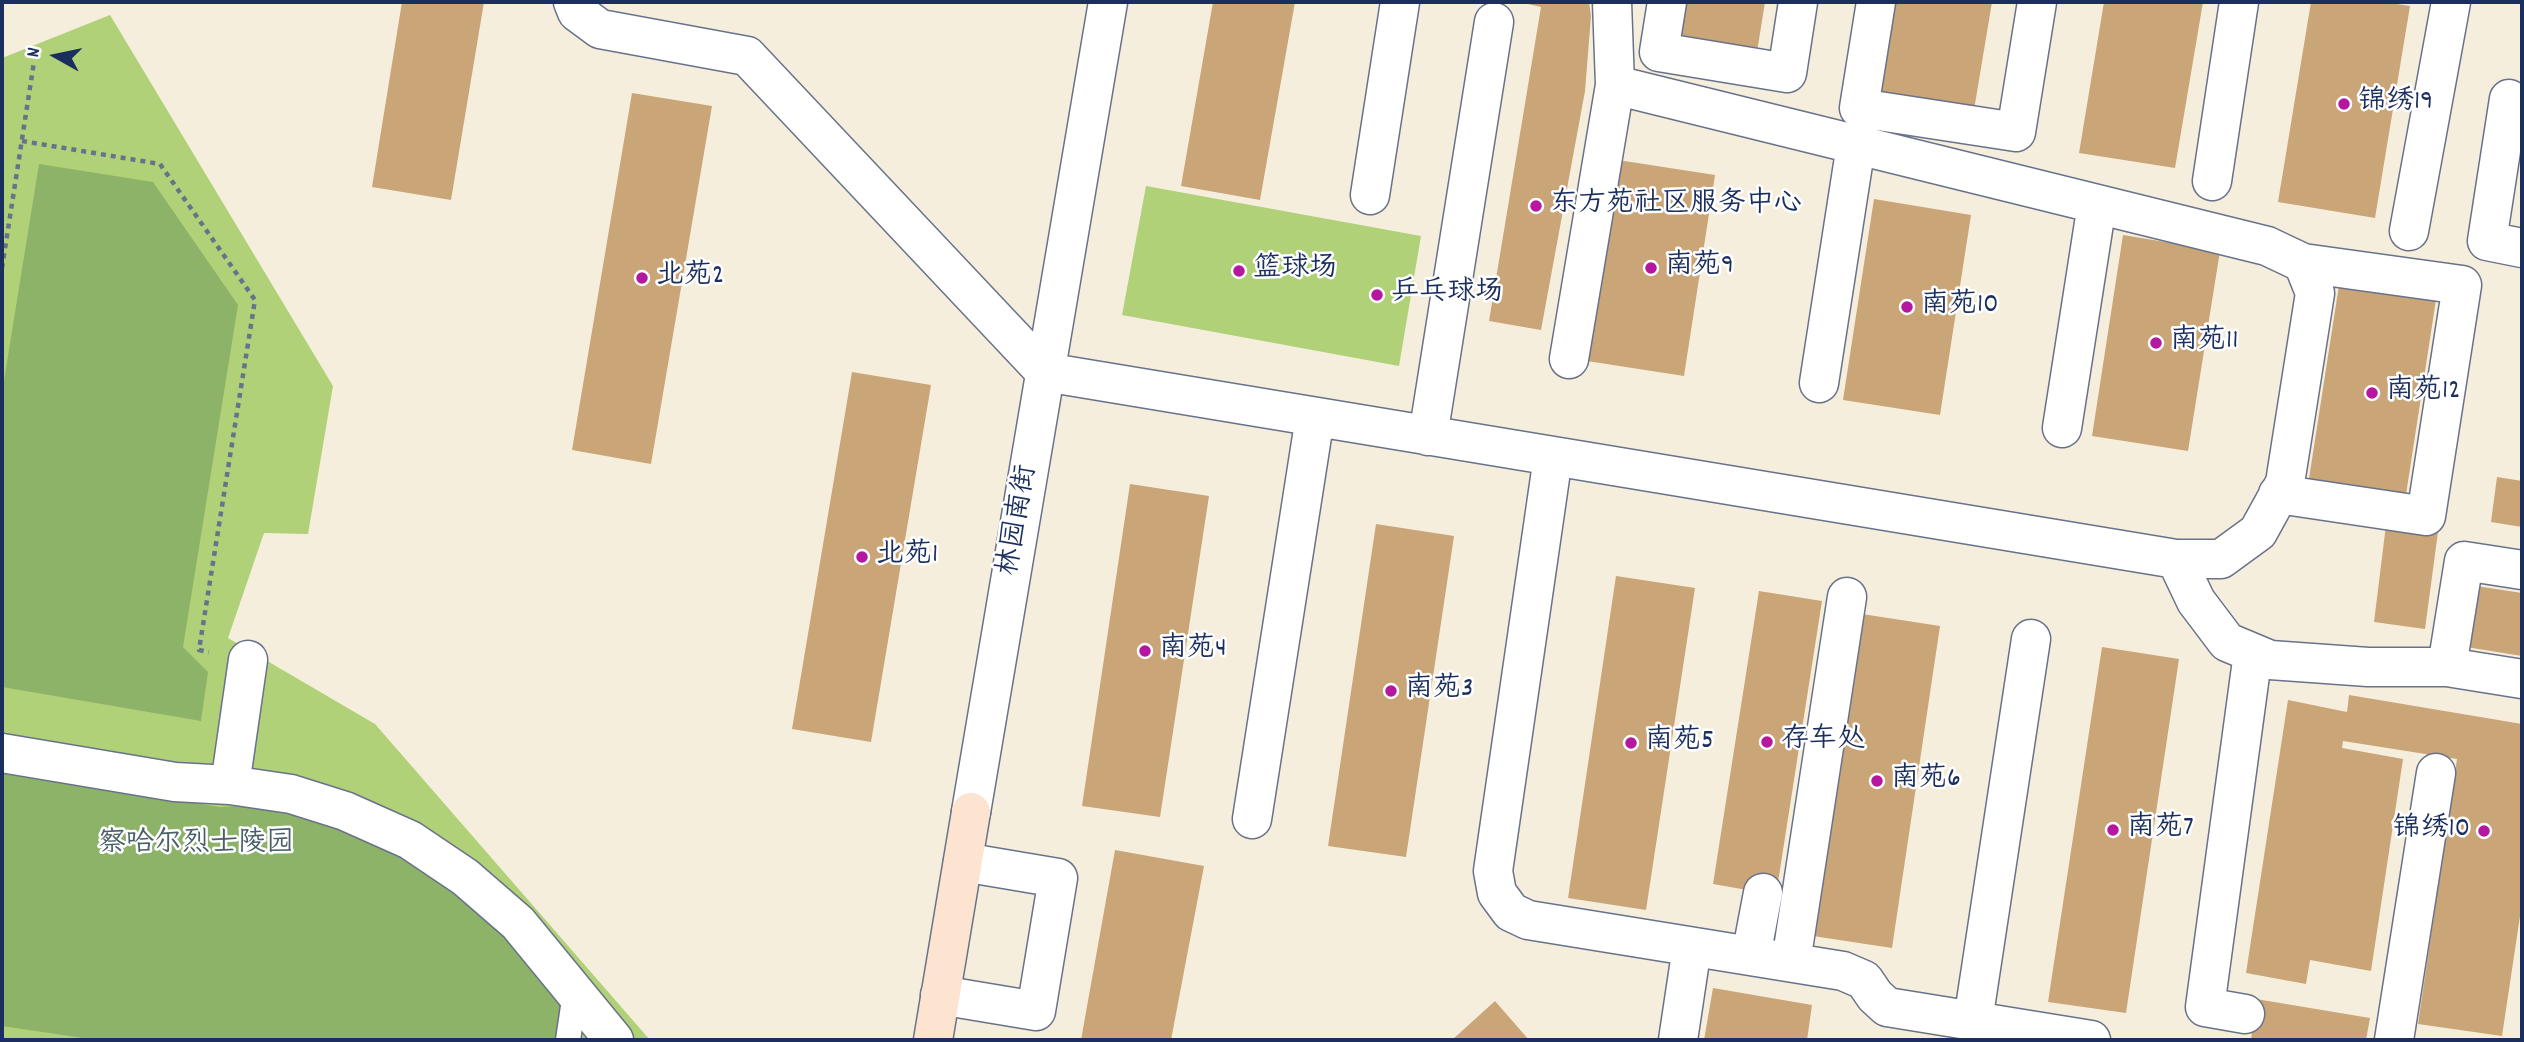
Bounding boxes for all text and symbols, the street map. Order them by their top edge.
north arrow [21,21,91,91]
text: N [21,46,49,59]
place label: 锦绣19 [2358,87,2433,121]
marker: 锦绣19 [2336,96,2352,112]
place label: 东方苑社区服务中心 [1550,189,1802,223]
marker: 东方苑社区服务中心 [1528,198,1544,214]
place label: 南苑9 [1665,251,1734,285]
place label: 篮球场 [1253,254,1337,288]
marker: 南苑9 [1643,260,1659,276]
place label: 北苑2 [656,261,724,295]
marker: 篮球场 [1231,263,1247,279]
marker: 北苑2 [634,270,650,286]
place label: 乒乓球场 [1391,278,1503,312]
marker: 乒乓球场 [1369,287,1385,303]
place label: 南苑10 [1921,290,1998,324]
marker: 南苑10 [1899,299,1915,315]
place label: 南苑11 [2170,326,2238,360]
marker: 南苑11 [2148,335,2164,351]
place label: 南苑12 [2386,376,2460,410]
marker: 南苑12 [2364,385,2380,401]
street label: 林园南街 [994,463,1046,579]
place label: 北苑1 [876,540,938,574]
marker: 北苑1 [854,549,870,565]
place label: 南苑4 [1159,634,1227,668]
marker: 南苑4 [1137,643,1153,659]
place label: 南苑3 [1405,674,1473,708]
marker: 南苑3 [1383,683,1399,699]
place label: 存车处 [1781,725,1865,759]
place label: 南苑5 [1645,726,1714,760]
marker: 存车处 [1759,734,1775,750]
marker: 南苑5 [1623,735,1639,751]
place label: 南苑6 [1891,764,1961,798]
marker: 南苑6 [1869,773,1885,789]
place label: 南苑7 [2127,813,2194,847]
place label: 锦绣10 [2393,814,2470,848]
marker: 南苑7 [2105,822,2121,838]
marker: 锦绣10 [2476,823,2492,839]
park label: 察哈尔烈士陵园 [98,829,294,863]

